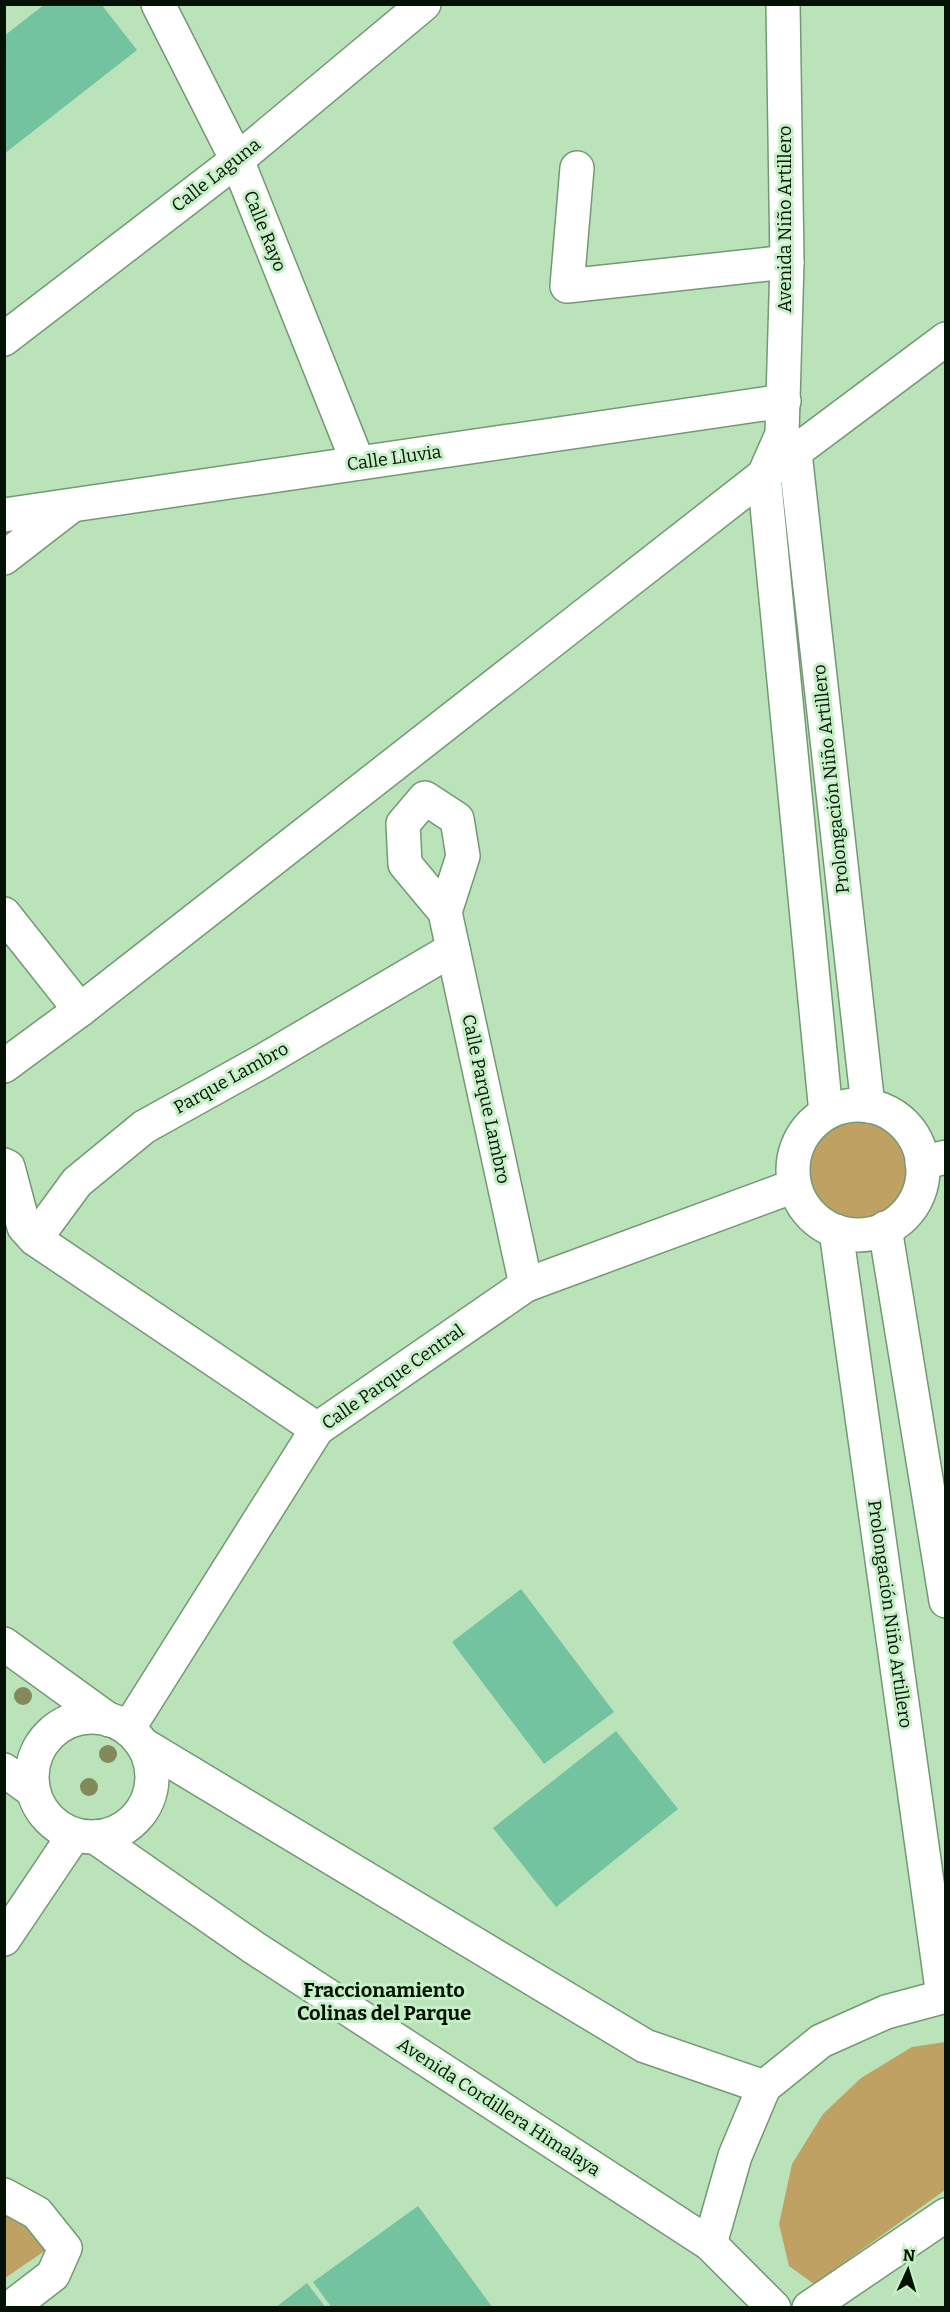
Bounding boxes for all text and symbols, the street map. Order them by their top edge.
street label: Avenida Niño Artillero [774,126,796,312]
street label: Calle Laguna [167,133,265,217]
street label: Calle Rayo [239,187,291,275]
street label: Calle Lluvia [345,440,443,476]
street label: Prolongación Niño Artillero [808,663,854,895]
street label: Calle Parque Lambro [457,1012,515,1186]
street label: Parque Lambro [170,1037,292,1119]
street label: Calle Parque Central [318,1320,468,1434]
street label: Prolongación Niño Artillero [863,1499,917,1729]
district label: Fraccionamiento Colinas del Parque [297,1978,471,2025]
street label: Avenida Cordillera Himalaya [393,2033,605,2181]
north arrow [878,2240,938,2300]
text: N [902,2246,916,2265]

